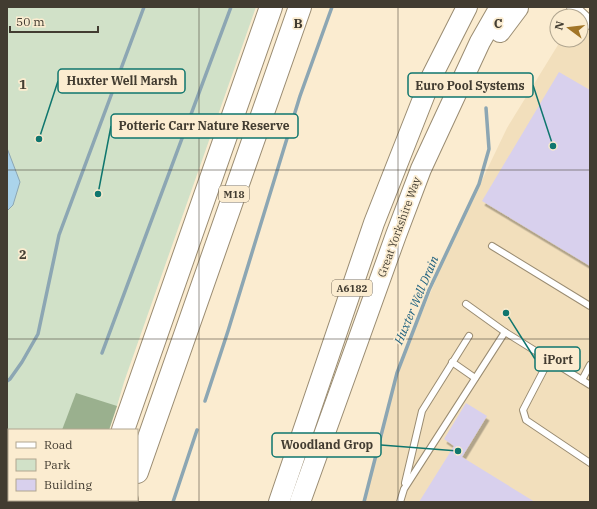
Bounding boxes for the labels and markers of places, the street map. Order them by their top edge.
callout: Huxter Well Marsh [58,69,185,93]
callout: Euro Pool Systems [408,73,533,97]
callout: Potteric Carr Nature Reserve [111,114,298,138]
callout: iPort [535,347,580,371]
callout: Woodland Grop [272,433,381,457]

